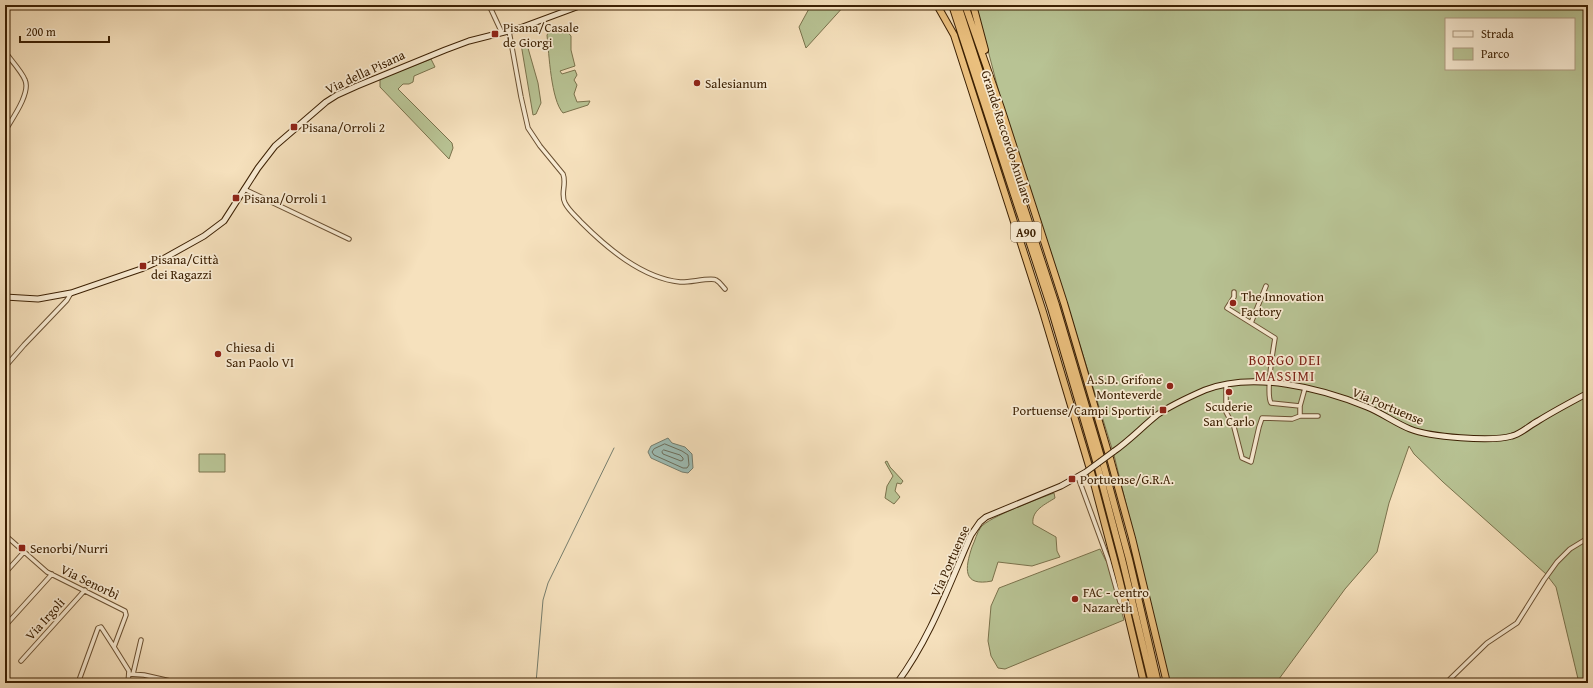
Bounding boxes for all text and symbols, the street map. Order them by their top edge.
scale bar [20,18,109,44]
place label: Pisana/Casale de Giorgi [503,18,579,52]
legend [1445,18,1575,70]
text: 200 m [26,23,56,40]
text: Strada [1481,25,1514,42]
marker: Pisana/Casale de Giorgi [490,29,500,39]
street label: Via della Pisana [322,45,409,99]
text: Parco [1481,45,1509,62]
street label: Grande Raccordo Anulare [976,68,1038,206]
place label: Salesianum [705,74,768,93]
marker: Salesianum [692,78,702,88]
place label: Pisana/Orroli 2 [302,118,385,137]
marker: Pisana/Orroli 2 [289,122,299,132]
place label: Pisana/Orroli 1 [244,189,327,208]
marker: Pisana/Orroli 1 [231,193,241,203]
road number: A90 [1011,222,1041,242]
place label: Pisana/Città dei Ragazzi [151,250,219,284]
marker: Pisana/Città dei Ragazzi [138,261,148,271]
place label: The Innovation Factory [1241,287,1325,321]
marker: The Innovation Factory [1228,298,1238,308]
place label: Chiesa di San Paolo VI [226,338,294,372]
marker: Chiesa di San Paolo VI [213,349,223,359]
district label: BORGO DEI MASSIMI [1248,350,1322,386]
place label: A.S.D. Grifone Monteverde [1087,370,1162,404]
marker: A.S.D. Grifone Monteverde [1165,381,1175,391]
street label: Via Portuense [1349,382,1427,430]
marker: Scuderie San Carlo [1224,387,1234,397]
place label: Scuderie San Carlo [1203,397,1255,431]
place label: Portuense/Campi Sportivi [1013,401,1155,420]
marker: Portuense/Campi Sportivi [1158,405,1168,415]
place label: Portuense/G.R.A. [1080,470,1174,489]
marker: Portuense/G.R.A. [1067,474,1077,484]
street label: Via Portuense [926,522,974,600]
place label: Senorbi/Nurri [30,539,108,558]
marker: Senorbi/Nurri [17,543,27,553]
street label: Via Senorbì [57,560,123,605]
place label: FAC - centro Nazareth [1083,583,1149,617]
street label: Via Irgoli [21,593,69,644]
marker: FAC - centro Nazareth [1070,594,1080,604]

